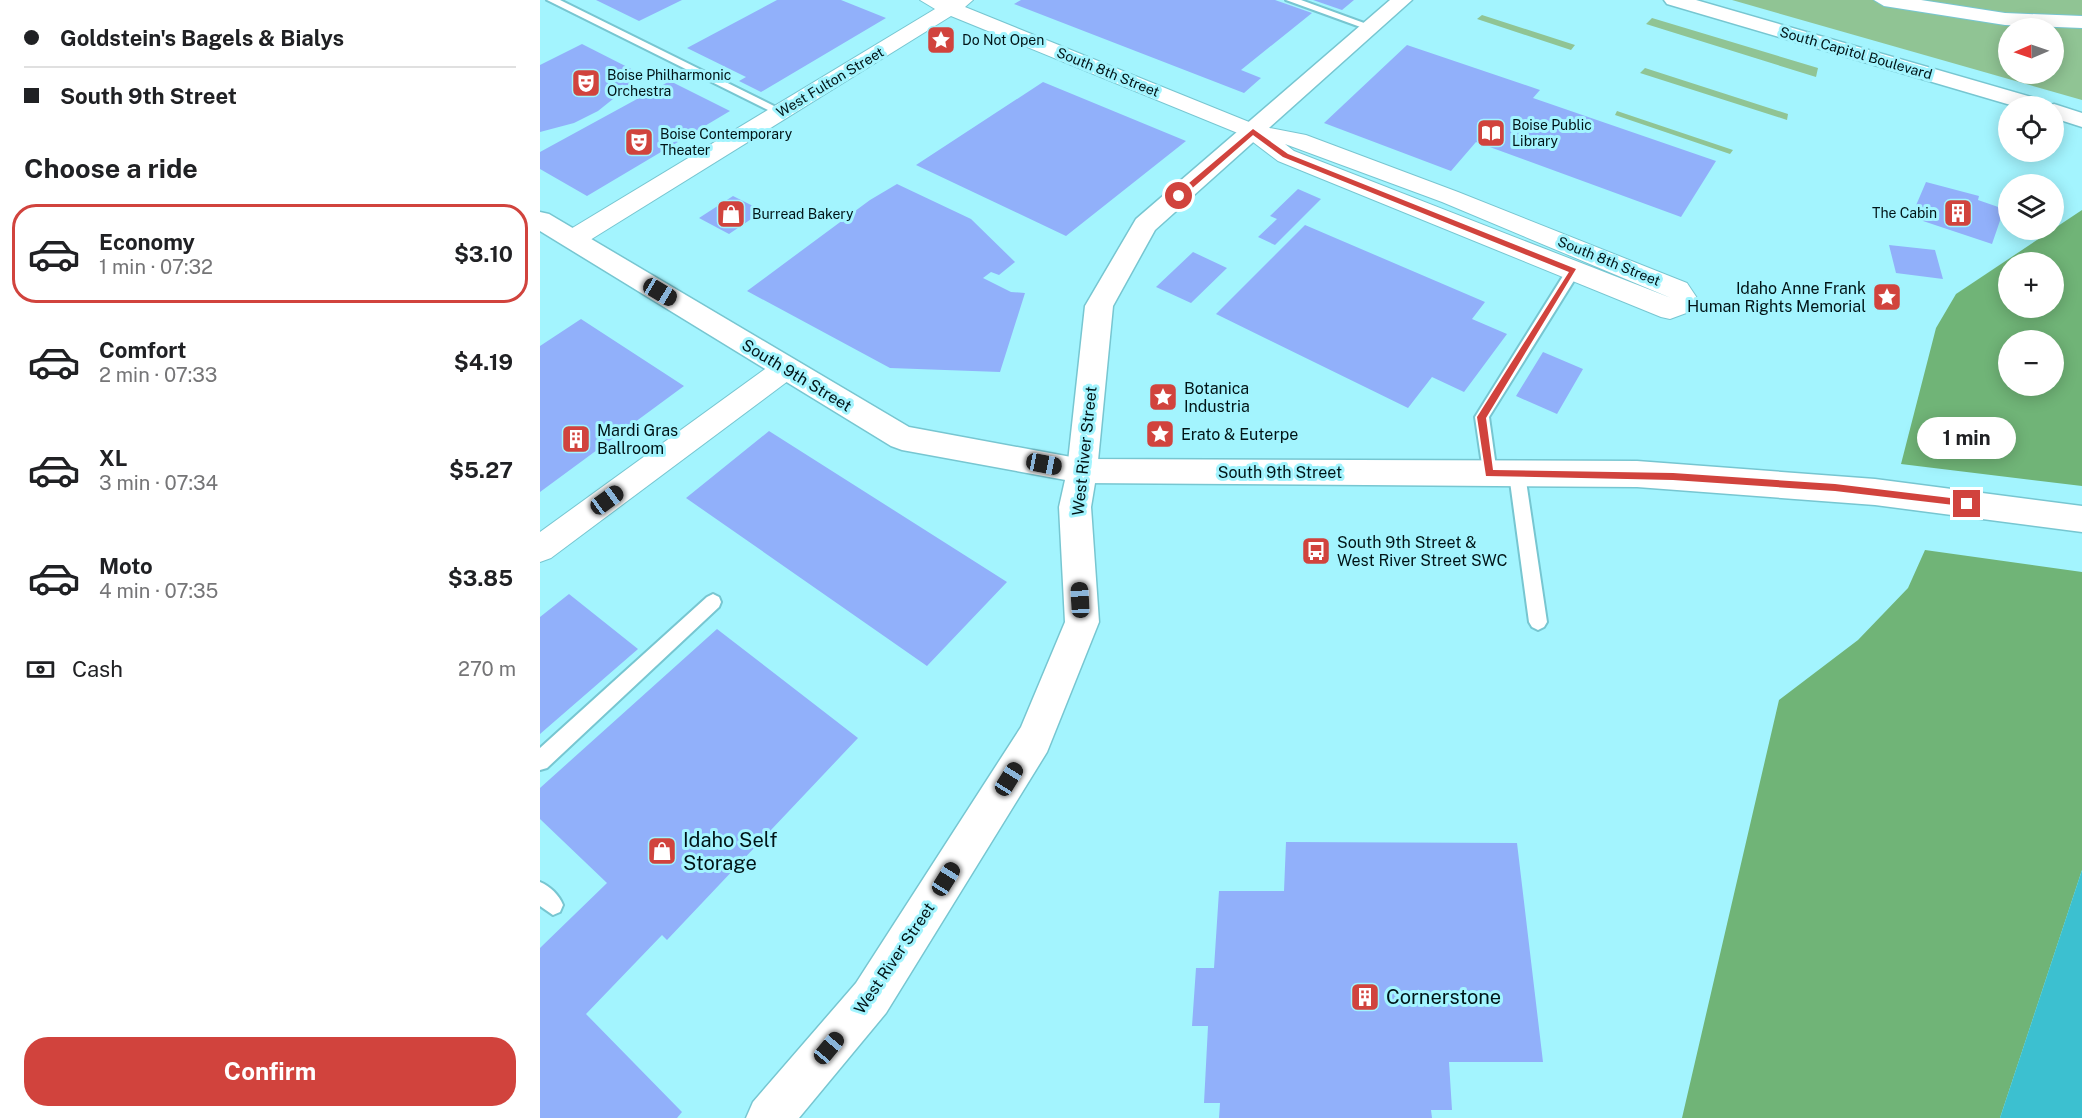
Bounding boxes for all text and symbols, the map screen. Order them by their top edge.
north arrow [1998,18,2064,84]
map controls [1998,18,2064,396]
place icon: Do Not Open [925,24,957,56]
street label: South Capitol Boulevard [1778,24,1934,82]
text: Goldstein's Bagels & Bialys [60,25,344,51]
place label: Do Not Open [962,32,1044,48]
street label: West Fulton Street [774,44,886,120]
street label: South 8th Street [1054,44,1162,100]
theatre icon: Boise Philharmonic Orchestra [570,67,602,99]
place label: Boise Philharmonic Orchestra [607,67,731,99]
text: South 9th Street [60,83,237,109]
button: locate [1998,96,2064,162]
library icon: Boise Public Library [1475,117,1507,149]
place label: Boise Public Library [1512,117,1592,149]
theatre icon: Boise Contemporary Theater [623,126,655,158]
place label: Boise Contemporary Theater [660,126,793,158]
text: Choose a ride [24,152,198,184]
button: layers [1998,174,2064,240]
route start [1165,182,1192,209]
building icon: The Cabin [1942,197,1974,229]
shop icon: Burread Bakery [715,198,747,230]
place label: The Cabin [1872,205,1937,221]
place label: Burread Bakery [752,206,854,222]
icon: car [27,227,81,281]
text: Economy [99,229,195,255]
street label: South 8th Street [1555,233,1663,289]
text: $3.10 [454,241,513,267]
button: + [1998,252,2064,318]
text: 1 min · 07:32 [99,255,213,279]
car [640,275,680,309]
place label: Idaho Anne Frank Human Rights Memorial [1687,279,1866,316]
place icon: Idaho Anne Frank Human Rights Memorial [1871,281,1903,313]
button: − [1998,330,2064,396]
icon: car [27,335,81,389]
street label: South 9th Street [739,335,855,416]
text: Comfort [99,337,186,363]
text: $4.19 [454,349,513,375]
text: 2 min · 07:33 [99,363,217,387]
place label: Botanica Industria [1184,379,1250,416]
place icon: Botanica Industria [1147,381,1179,413]
street label: West River Street [1068,385,1101,517]
callout: 1 min [1918,417,2016,459]
place icon: Erato & Euterpe [1144,418,1176,450]
place label: Mardi Gras Ballroom [597,421,678,458]
building icon: Mardi Gras Ballroom [560,423,592,455]
place label: Erato & Euterpe [1181,425,1298,444]
text: 1 min [1942,426,1991,450]
icon: car [27,443,81,497]
text: XL [99,445,127,471]
car [1025,452,1063,476]
text: $5.27 [449,457,513,483]
street label: South 9th Street [1218,463,1342,482]
text: 3 min · 07:34 [99,471,218,495]
car [587,482,627,518]
route end [1953,490,1980,517]
place label: South 9th Street & West River Street SWC [1337,533,1507,570]
bus stop icon: South 9th Street & West River Street SWC [1300,535,1332,567]
icon: car [27,551,81,605]
text: Moto [99,553,153,579]
text: $3.85 [448,565,513,591]
text: 4 min · 07:35 [99,579,218,603]
car [1070,582,1090,618]
icon: cash [24,653,57,686]
text: Cash [72,656,123,682]
text: 270 m [458,657,516,681]
car [992,759,1026,799]
place label: Idaho Self Storage [683,828,777,875]
shop icon: Idaho Self Storage [646,835,678,867]
car [929,859,963,899]
street label: West River Street [850,899,939,1018]
building icon: Cornerstone [1349,981,1381,1013]
place label: Cornerstone [1386,985,1501,1009]
car [811,1028,847,1068]
button: Confirm [24,1037,516,1106]

